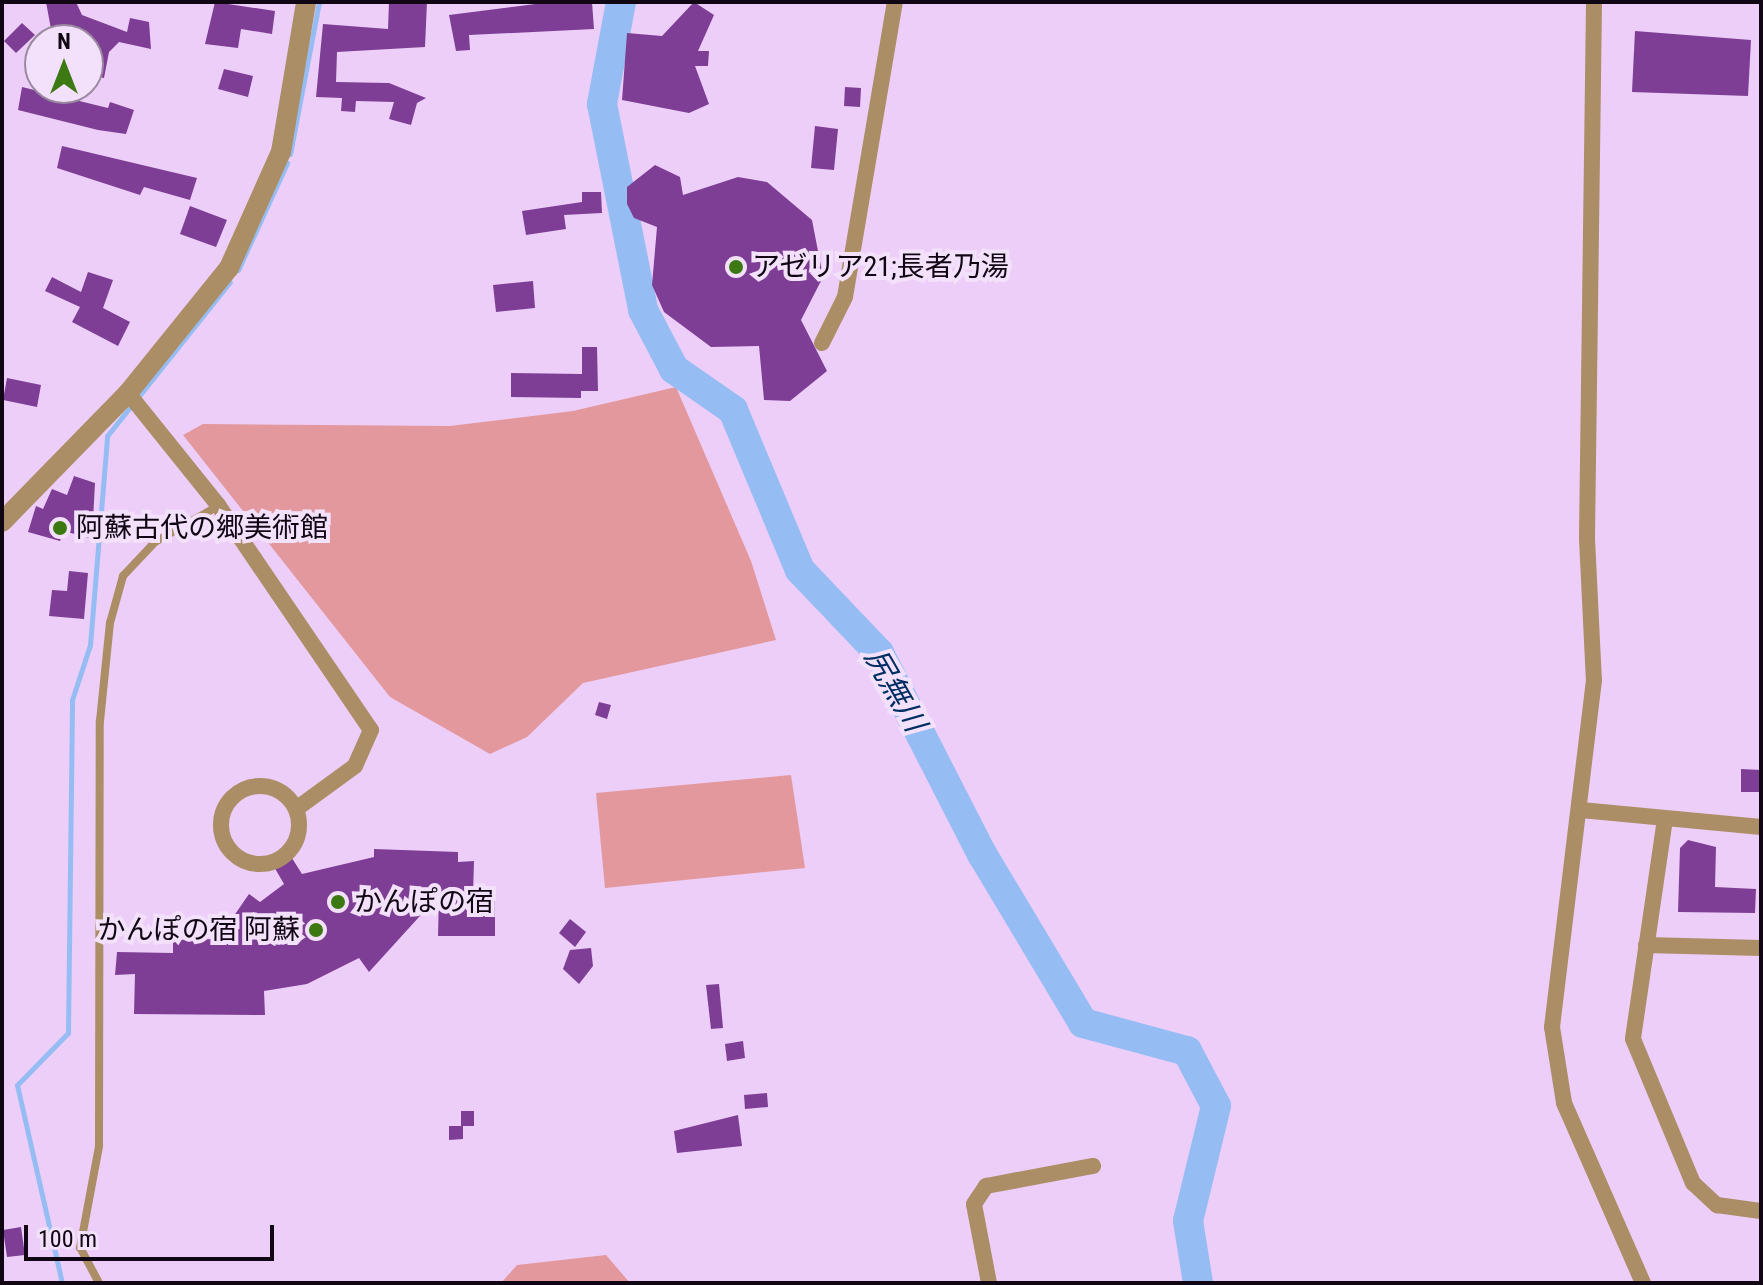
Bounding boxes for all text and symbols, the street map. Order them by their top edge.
north arrow [24,24,104,104]
text: N [57,29,71,54]
place label: アゼリア21;長者乃湯 [752,250,1009,284]
marker: アゼリア21;長者乃湯 [727,258,745,276]
place label: 阿蘇古代の郷美術館 [76,511,328,545]
marker: 阿蘇古代の郷美術館 [51,519,69,537]
water label: 尻無川 [857,642,933,738]
place label: かんぽの宿 [354,885,494,919]
marker: かんぽの宿 [329,893,347,911]
place label: かんぽの宿 阿蘇 [98,913,300,947]
marker: かんぽの宿 阿蘇 [307,921,325,939]
scale bar [28,1209,278,1259]
text: 100 m [38,1225,97,1253]

